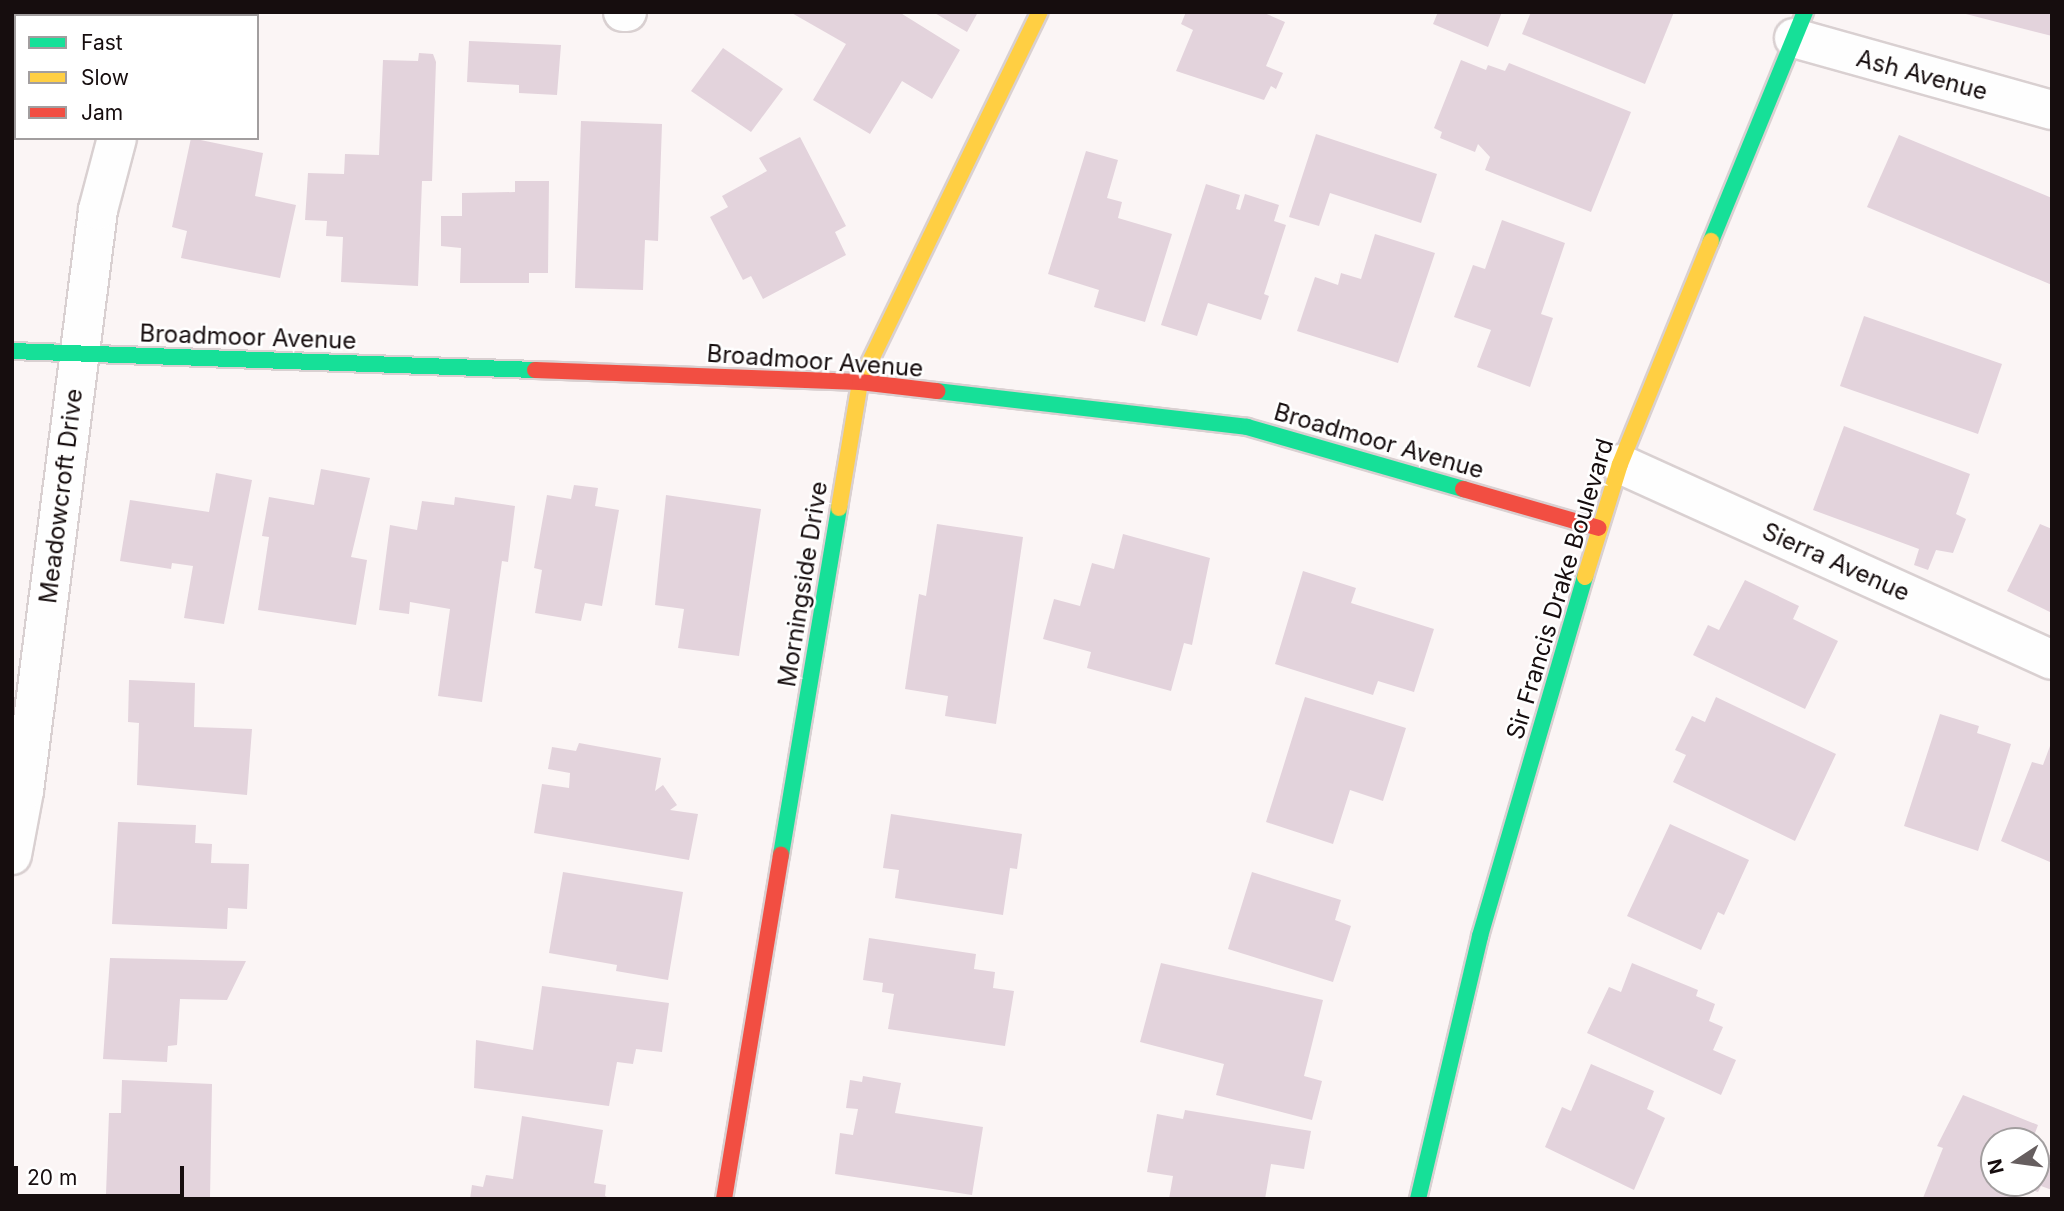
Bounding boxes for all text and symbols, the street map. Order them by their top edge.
legend [14,14,259,140]
text: Fast [81,30,123,55]
street label: Ash Avenue [1853,44,1991,106]
text: Slow [81,65,129,90]
text: Jam [81,100,123,125]
street label: Broadmoor Avenue [139,319,357,355]
street label: Broadmoor Avenue [706,339,924,383]
street label: Meadowcroft Drive [34,387,88,605]
street label: Broadmoor Avenue [1271,397,1487,485]
street label: Sir Francis Drake Boulevard [1500,435,1620,743]
street label: Morningside Drive [773,479,833,689]
street label: Sierra Avenue [1758,517,1914,607]
north arrow [1980,1127,2050,1197]
scale bar [18,1152,187,1196]
text: N [1983,1157,2009,1176]
text: 20 m [27,1165,77,1190]

